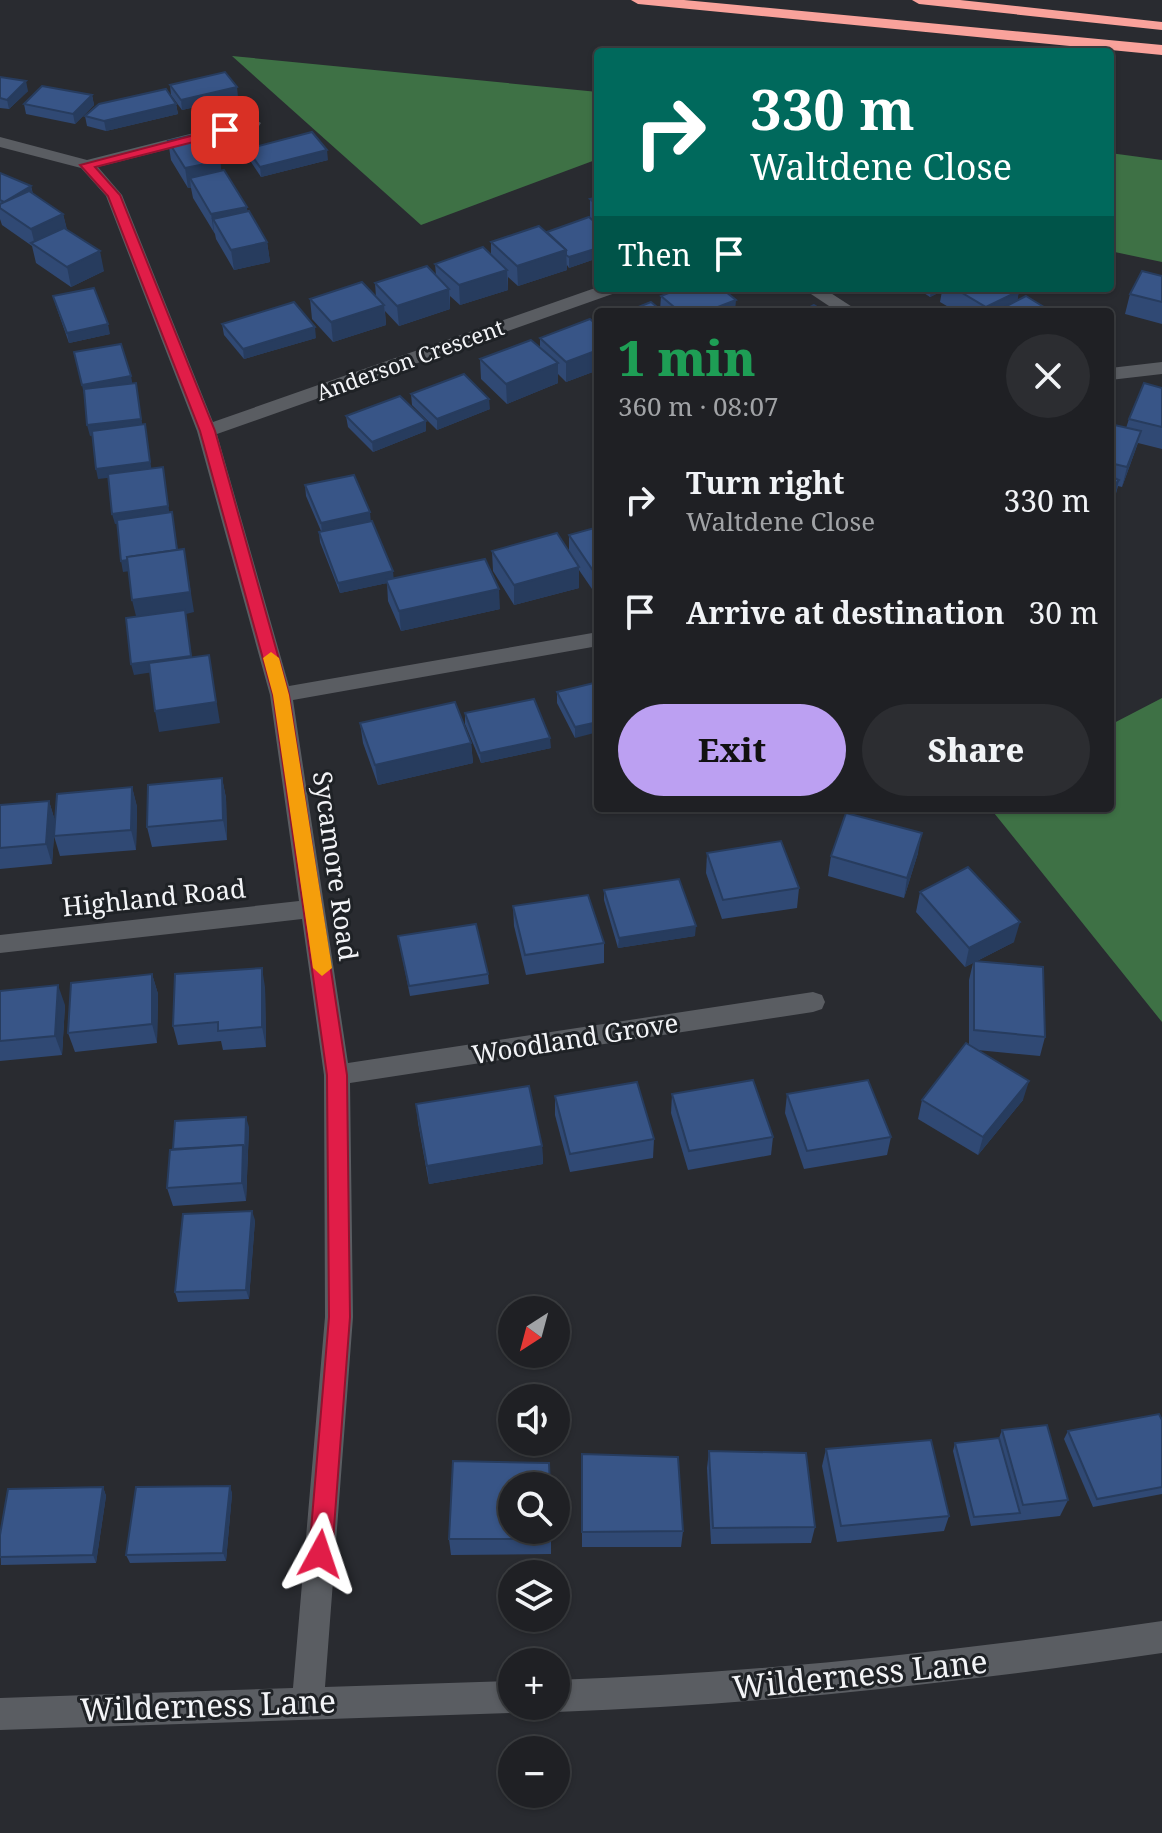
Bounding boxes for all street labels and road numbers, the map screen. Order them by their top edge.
street label: Anderson Crescent [312,311,508,407]
street label: Sycamore Road [305,769,367,963]
street label: Highland Road [60,869,247,925]
street label: Woodland Grove [469,1004,681,1072]
street label: Wilderness Lane [730,1639,989,1708]
street label: Wilderness Lane [79,1679,337,1730]

